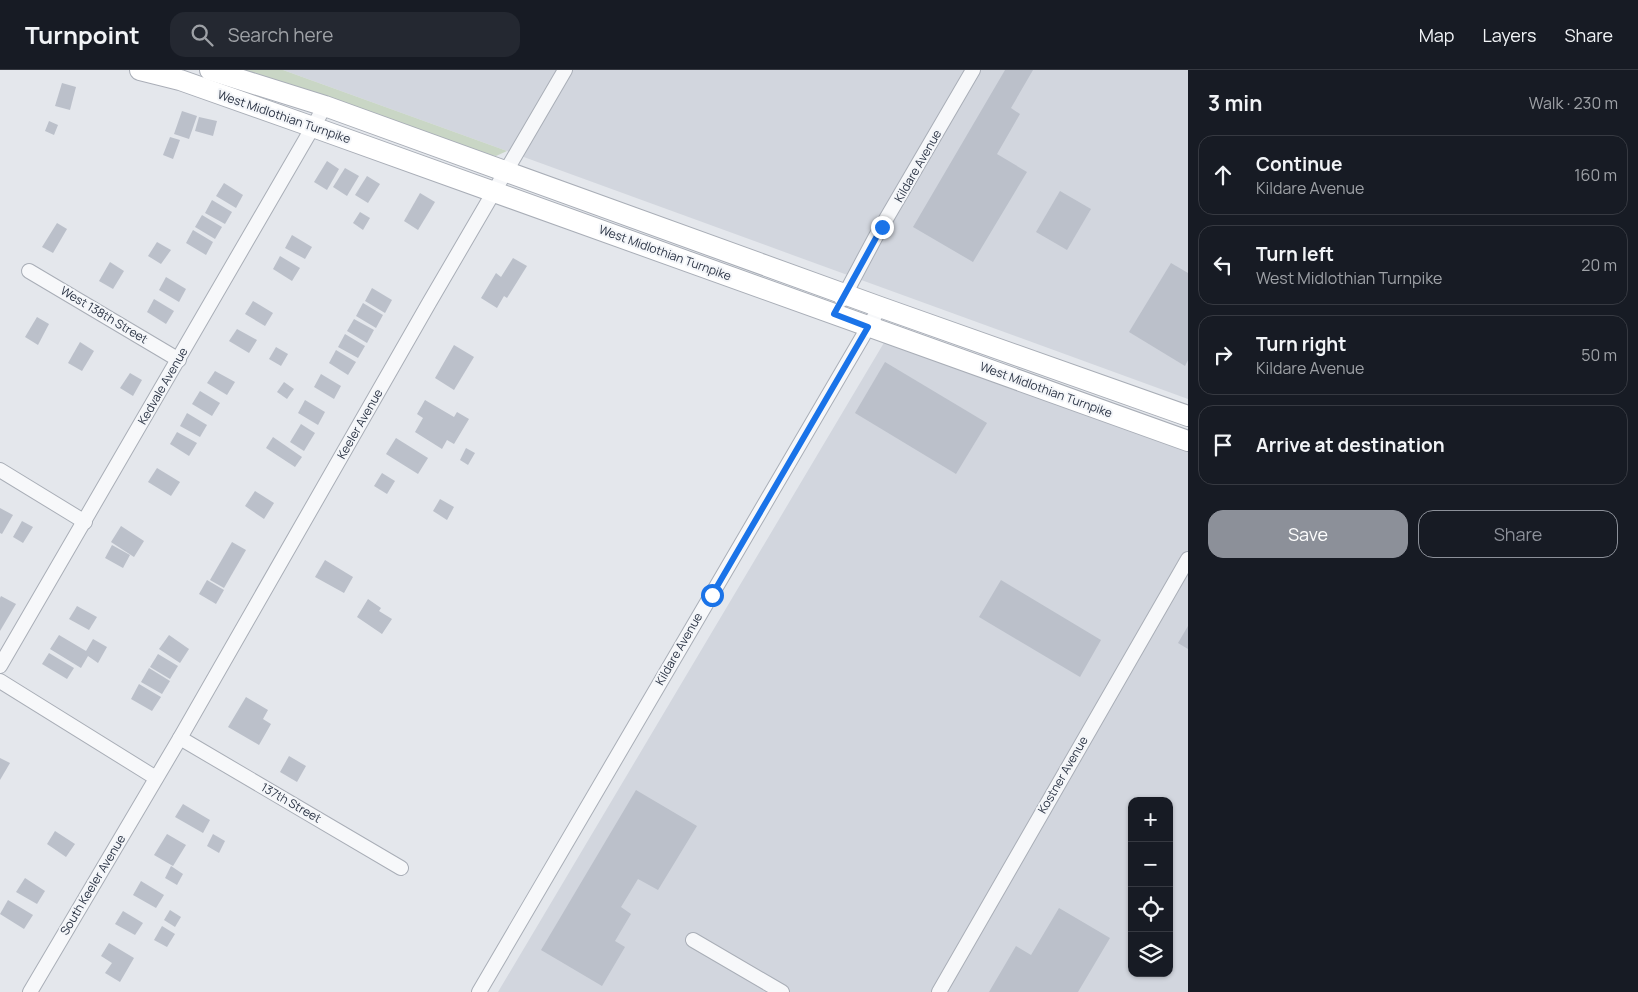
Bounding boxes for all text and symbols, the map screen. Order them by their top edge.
search box [170,12,520,57]
text: Turnpoint [25,18,140,51]
icon: search [188,21,216,49]
text: Search here [228,22,333,48]
text: Map [1419,23,1454,47]
text: Layers [1482,23,1536,47]
text: Share [1564,23,1613,47]
street label: West Midlothian Turnpike [215,86,353,147]
text: 3 min [1208,89,1262,117]
text: Walk · 230 m [1529,92,1618,114]
street label: Kildare Avenue [890,126,945,205]
text: Continue [1256,151,1342,177]
icon: ahead [1209,161,1237,189]
text: 160 m [1574,164,1617,186]
text: Kildare Avenue [1256,177,1364,199]
route end [871,216,894,239]
street label: West Midlothian Turnpike [597,221,734,284]
text: Turn left [1256,241,1334,267]
icon: left [1209,251,1237,279]
text: 20 m [1581,254,1617,276]
text: West Midlothian Turnpike [1256,267,1442,289]
street label: West 138th Street [57,282,151,347]
text: Turn right [1256,331,1346,357]
icon: right [1209,341,1237,369]
street label: Kedvale Avenue [134,344,192,427]
text: 50 m [1581,344,1617,366]
text: Kildare Avenue [1256,357,1364,379]
street label: West Midlothian Turnpike [978,358,1115,421]
street label: Keeler Avenue [333,386,387,462]
icon: arrive [1209,431,1237,459]
text: Arrive at destination [1256,432,1445,458]
button: Save [1208,510,1408,558]
button: Share [1418,510,1618,558]
route start [701,584,724,607]
street label: Kildare Avenue [651,609,706,688]
street label: Kostner Avenue [1034,733,1092,817]
street label: 137th Street [258,778,325,827]
map controls [1128,797,1173,977]
button: + [1128,797,1173,842]
street label: South Keeler Avenue [56,831,129,938]
button: − [1128,842,1173,887]
button: locate [1128,887,1173,932]
button: layers [1128,932,1173,977]

